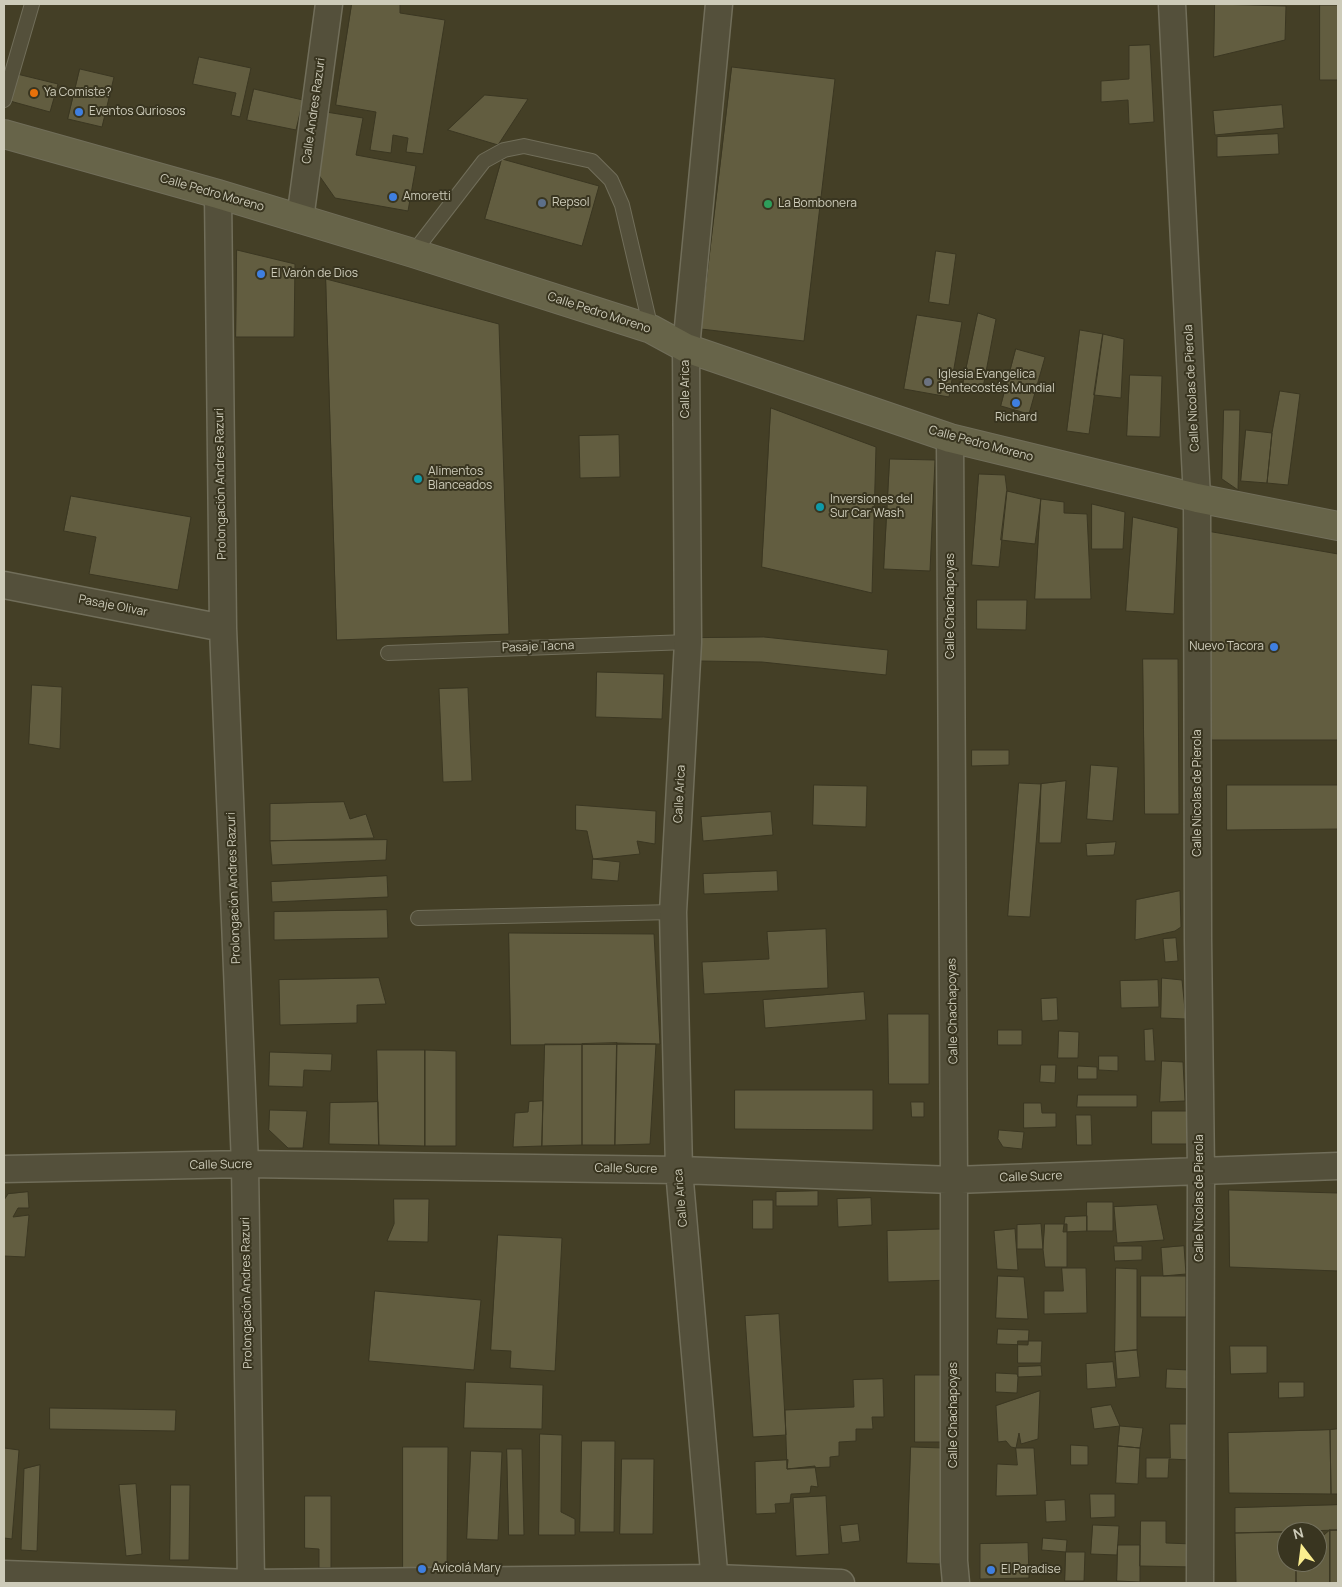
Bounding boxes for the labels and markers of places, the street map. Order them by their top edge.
place label: Ya Comiste? [44,86,112,100]
marker: Ya Comiste? [28,87,40,99]
place label: Eventos Quriosos [89,105,186,119]
marker: Eventos Quriosos [73,106,85,118]
place label: Amoretti [403,190,451,204]
marker: Amoretti [387,191,399,203]
place label: Repsol [552,196,590,210]
marker: Repsol [536,197,548,209]
place label: La Bombonera [778,197,857,211]
marker: La Bombonera [762,198,774,210]
place label: El Varón de Dios [271,267,358,281]
marker: El Varón de Dios [255,268,267,280]
place label: Iglesia Evangelica Pentecostés Mundial [938,368,1055,396]
marker: Iglesia Evangelica Pentecostés Mundial [922,376,934,388]
marker: Richard [1010,397,1022,409]
place label: Richard [995,411,1037,425]
place label: Alimentos Blanceados [428,465,492,493]
marker: Alimentos Blanceados [412,473,424,485]
place label: Inversiones del Sur Car Wash [830,493,913,521]
marker: Inversiones del Sur Car Wash [814,501,826,513]
place label: Nuevo Tacora [1189,640,1264,654]
marker: Nuevo Tacora [1268,641,1280,653]
place label: Avicolá Mary [432,1562,501,1576]
marker: Avicolá Mary [416,1563,428,1575]
place label: El Paradise [1001,1563,1061,1577]
marker: El Paradise [985,1564,997,1576]

